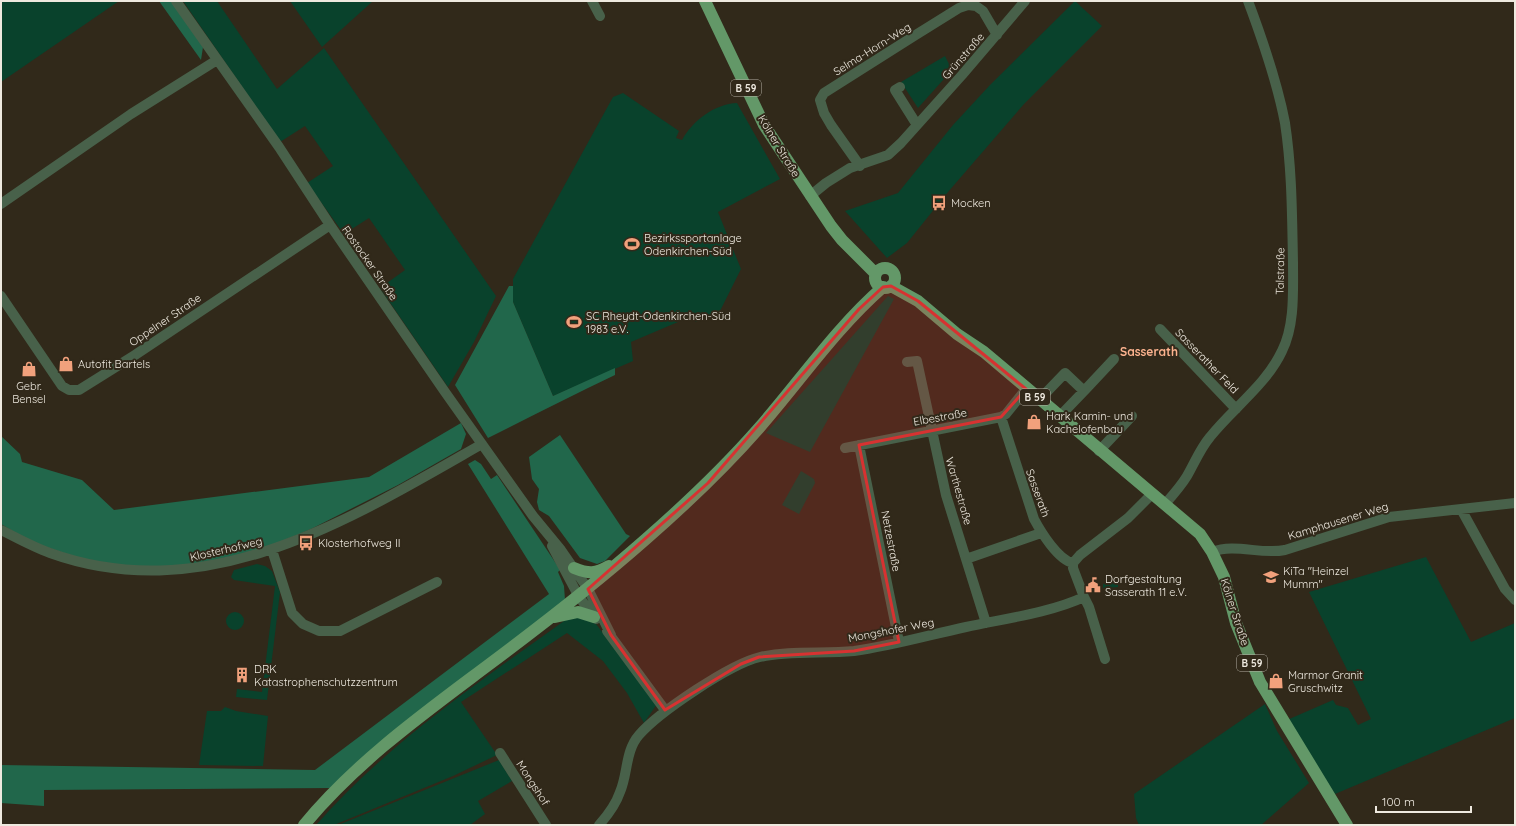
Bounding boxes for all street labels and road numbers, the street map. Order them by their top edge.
street label: Selma-Horn-Weg [831,20,913,78]
street label: Grünstraße [939,30,987,82]
road number: B 59 [731,80,761,96]
street label: Kölner Straße [755,112,803,180]
street label: Rostocker Straße [339,223,401,303]
street label: Talstraße [1273,247,1287,295]
street label: Oppelner Straße [126,291,204,349]
street label: Sasserather Feld [1172,326,1242,396]
road number: B 59 [1020,389,1050,405]
street label: Elbestraße [912,405,968,429]
street label: Warthestraße [943,455,975,527]
street label: Sasserath [1023,467,1053,519]
street label: Kamphausener Weg [1286,499,1390,543]
street label: Netzestraße [878,509,904,573]
street label: Klosterhofweg [188,534,264,564]
street label: Kölner Straße [1218,577,1252,647]
street label: Mongshofer Weg [847,615,935,645]
road number: B 59 [1237,655,1267,671]
street label: Mongshof [513,758,553,808]

